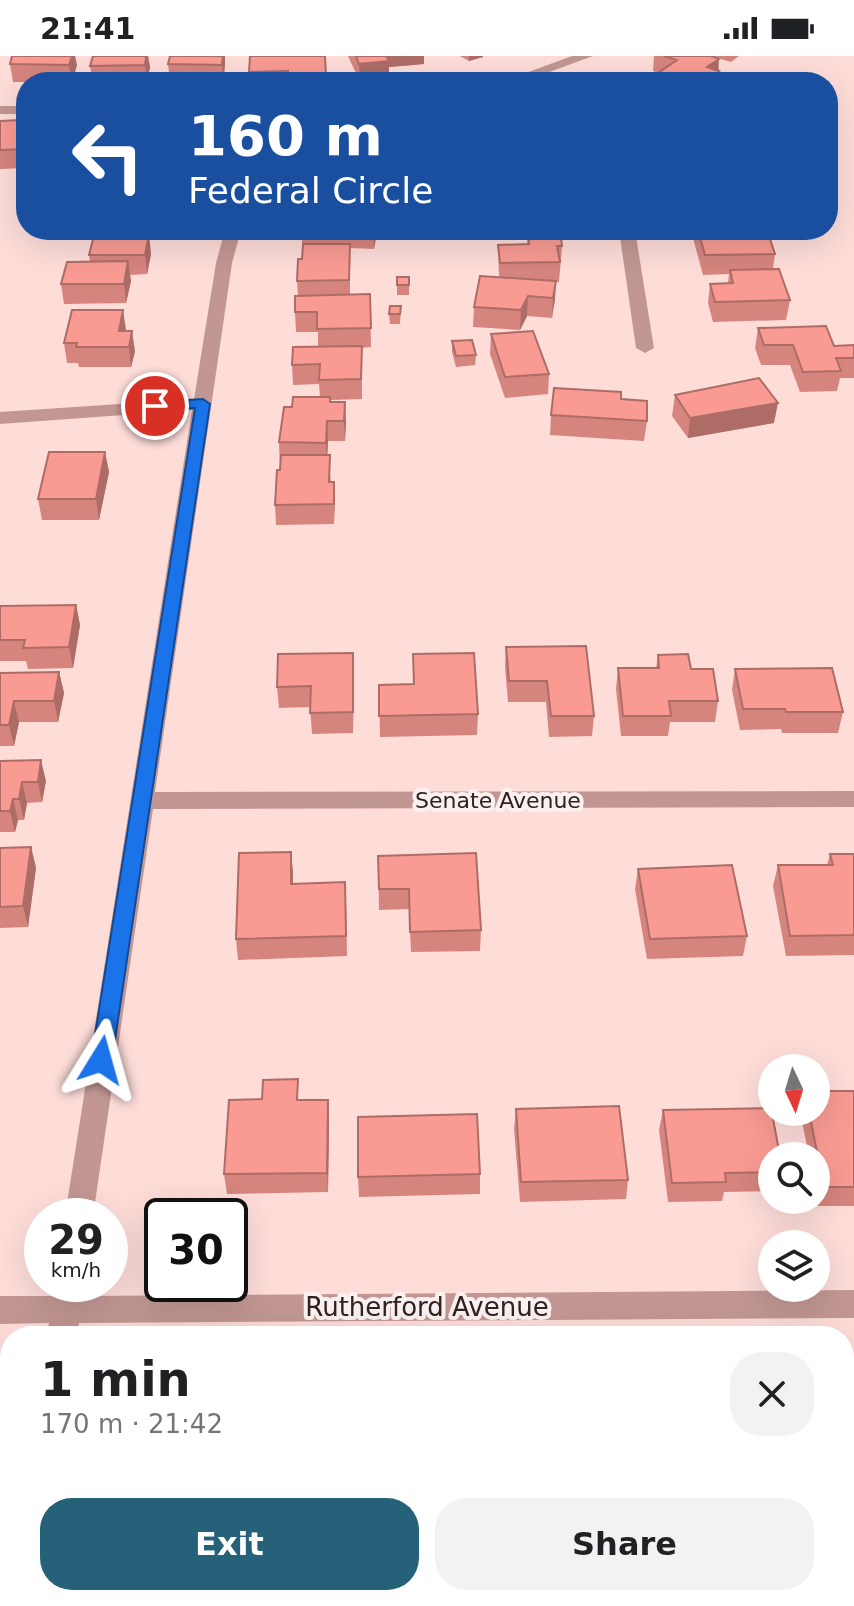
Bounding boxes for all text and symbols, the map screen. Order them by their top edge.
text: 21:41 [40,11,136,46]
text: 160 m [188,103,383,168]
icon: left [56,104,160,208]
text: Federal Circle [188,170,433,211]
pin [121,372,189,440]
icon: arrive [133,384,177,428]
street label: Senate Avenue [415,788,581,813]
position arrow [59,1018,143,1102]
north arrow [758,1054,830,1126]
map controls [758,1054,830,1302]
button: search [758,1142,830,1214]
speed limit sign: 30 [144,1198,248,1302]
text: 29 [48,1217,104,1263]
button: layers [758,1230,830,1302]
text: km/h [51,1258,101,1282]
street label: Rutherford Avenue [305,1292,549,1322]
text: 1 min [40,1351,191,1407]
button: close [730,1352,814,1436]
text: 170 m · 21:42 [40,1409,223,1439]
button: Exit [40,1498,419,1590]
button: Share [435,1498,814,1590]

